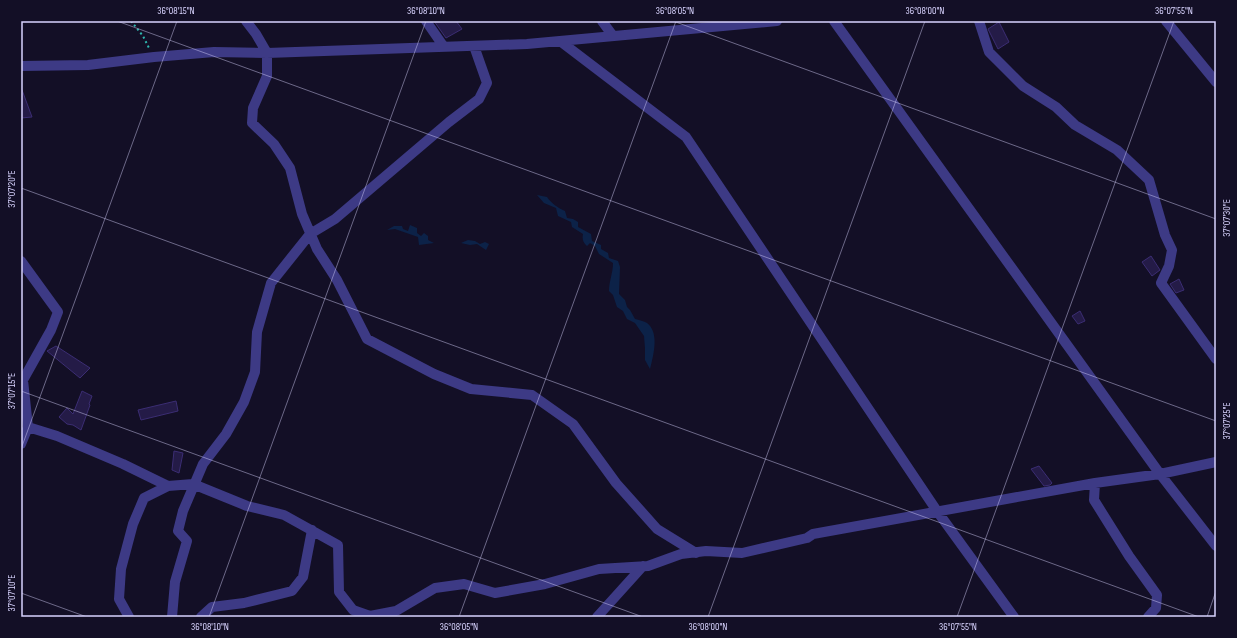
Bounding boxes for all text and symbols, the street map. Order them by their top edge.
text: 36°08'15"N [157,5,195,17]
text: 36°08'10"N [407,5,445,17]
text: 36°08'05"N [656,5,694,17]
text: 36°08'00"N [906,5,944,17]
text: 36°07'55"N [1155,5,1193,17]
text: 37°07'20"E [6,170,18,208]
text: 37°07'30"E [1221,199,1233,237]
text: 37°07'15"E [6,373,18,409]
text: 37°07'25"E [1221,403,1233,440]
text: 37°07'10"E [6,575,18,611]
text: 36°08'10"N [191,621,229,633]
text: 36°08'05"N [440,621,478,633]
text: 36°08'00"N [689,621,727,633]
text: 36°07'55"N [939,621,977,633]

